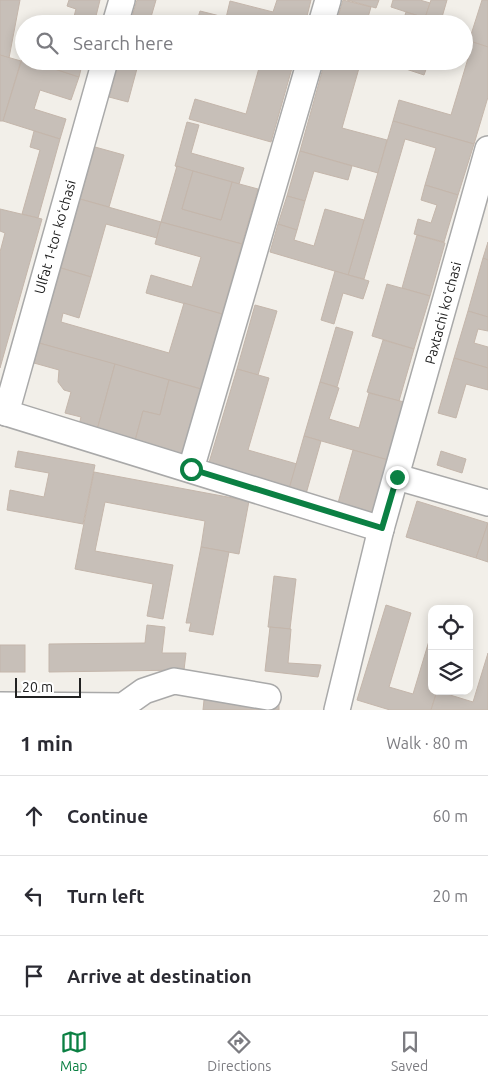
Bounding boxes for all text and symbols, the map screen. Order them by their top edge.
search box [15,15,473,70]
icon: search [33,29,61,57]
text: Search here [73,32,173,54]
street label: Ulfat 1-tor koʻchasi [31,178,79,296]
street label: Paxtachi koʻchasi [422,260,464,366]
route start [180,458,203,481]
route end [386,466,409,489]
map controls [428,605,473,695]
button: locate [428,605,473,650]
button: layers [428,650,473,695]
scale bar [15,675,81,698]
text: 20 m [22,679,53,695]
text: 1 min [20,731,73,755]
text: Walk · 80 m [386,734,468,752]
icon: ahead [20,802,48,830]
text: Continue [67,805,148,827]
text: 60 m [432,807,468,825]
icon: left [20,882,48,910]
text: Turn left [67,885,145,907]
text: 20 m [432,887,468,905]
icon: arrive [20,962,48,990]
text: Arrive at destination [67,965,252,987]
tab: Map [60,1028,88,1074]
tab: Directions [207,1028,271,1074]
tab: Saved [391,1028,428,1074]

